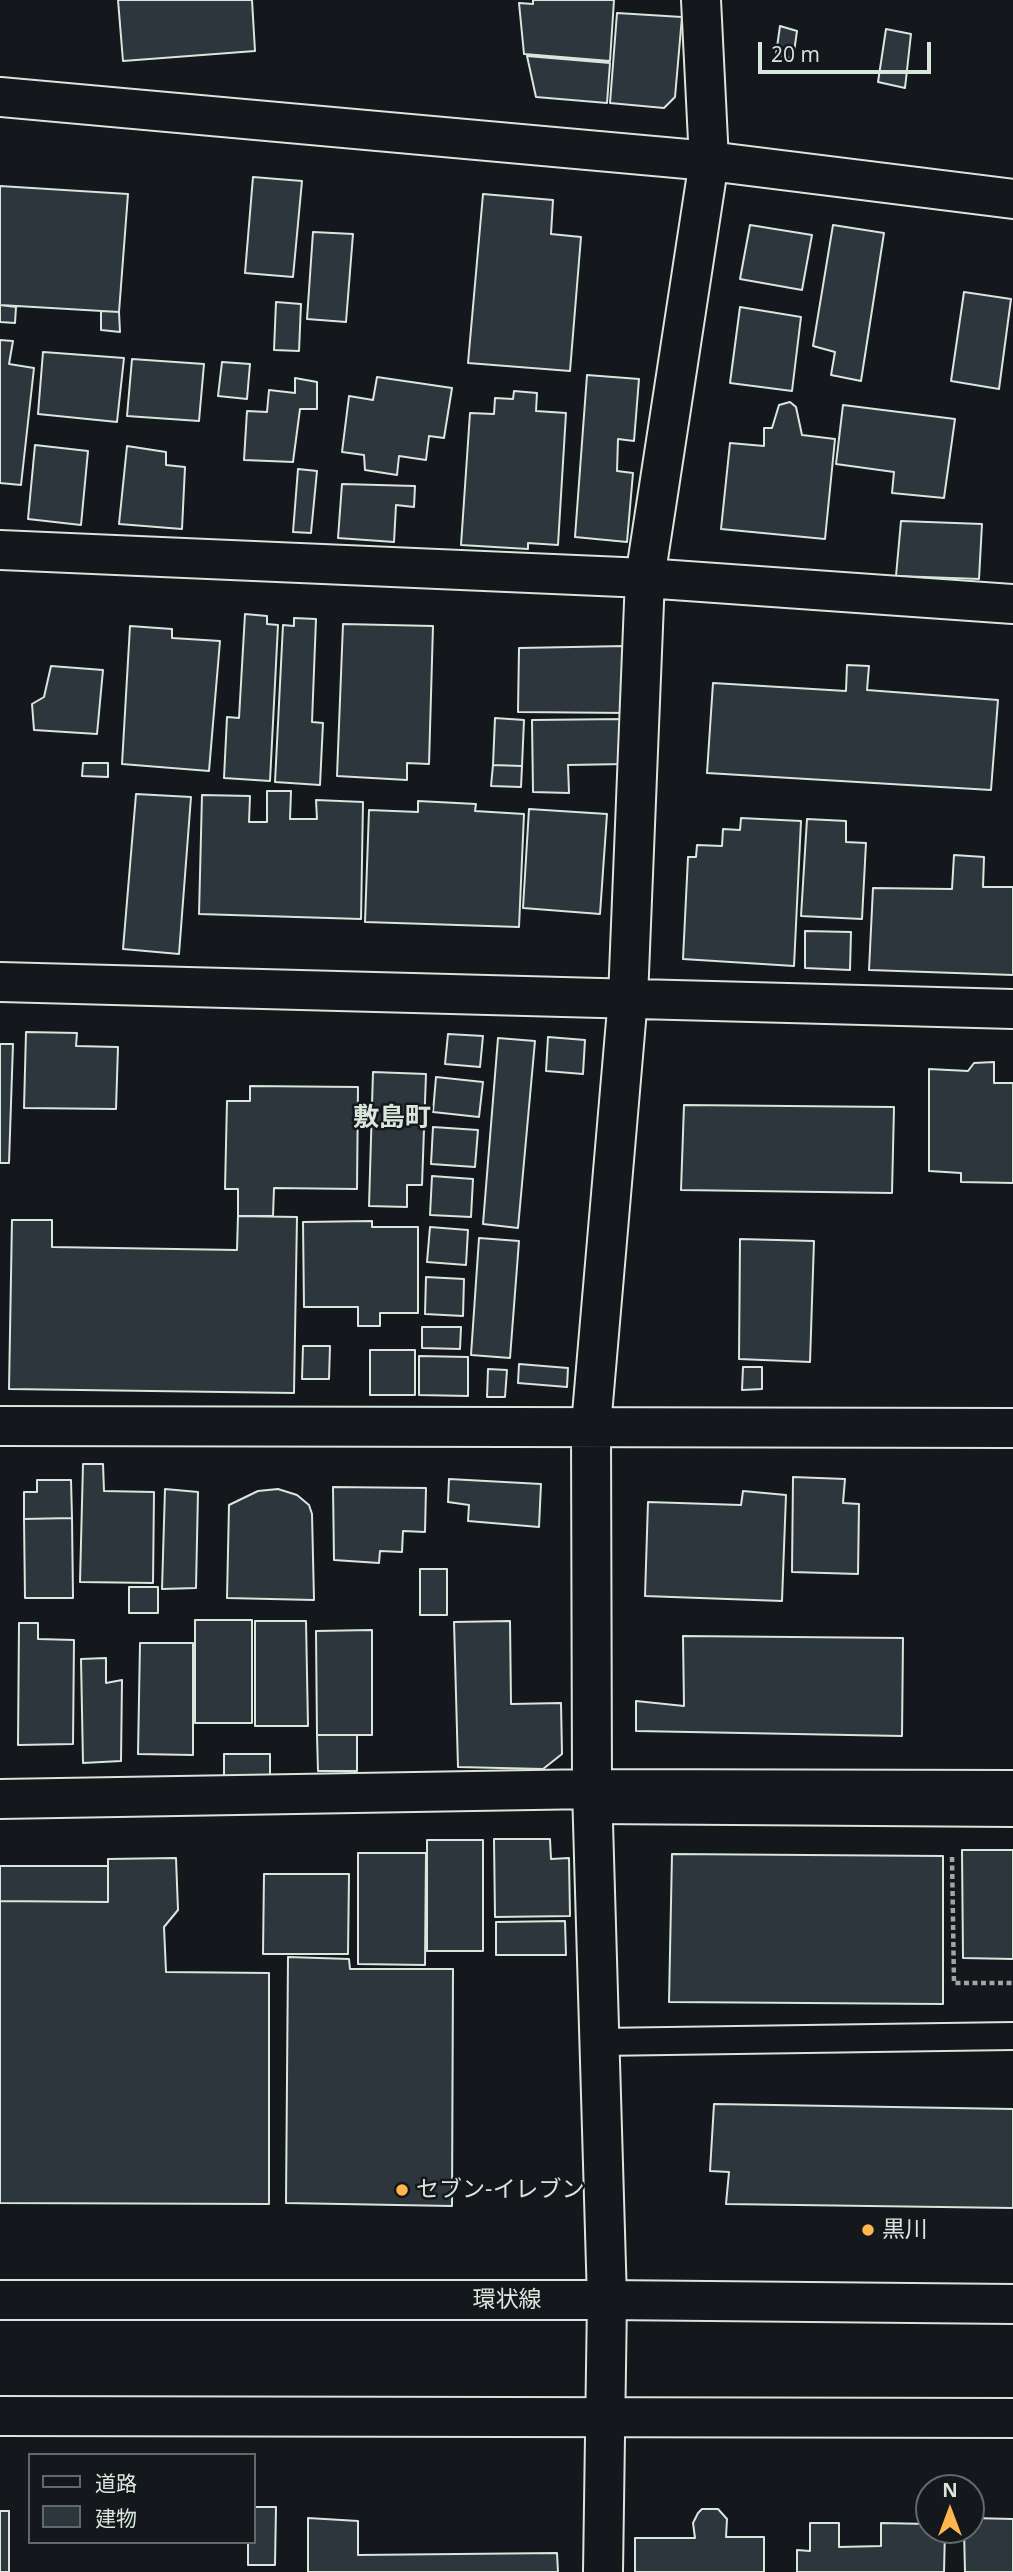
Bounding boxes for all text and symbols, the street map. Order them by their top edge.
scale bar [761,28,934,72]
text: 20 m [771,40,820,68]
district label: 敷島町 [353,1103,431,1135]
place label: セブン-イレブン [416,2176,584,2204]
marker: セブン-イレブン [394,2182,410,2198]
place label: 黒川 [882,2216,928,2244]
marker: 黒川 [860,2222,876,2238]
street label: 環状線 [473,2286,541,2314]
legend [28,2453,256,2544]
text: 道路 [95,2469,137,2497]
north arrow [915,2474,985,2544]
text: N [942,2477,958,2503]
text: 建物 [95,2504,137,2532]

